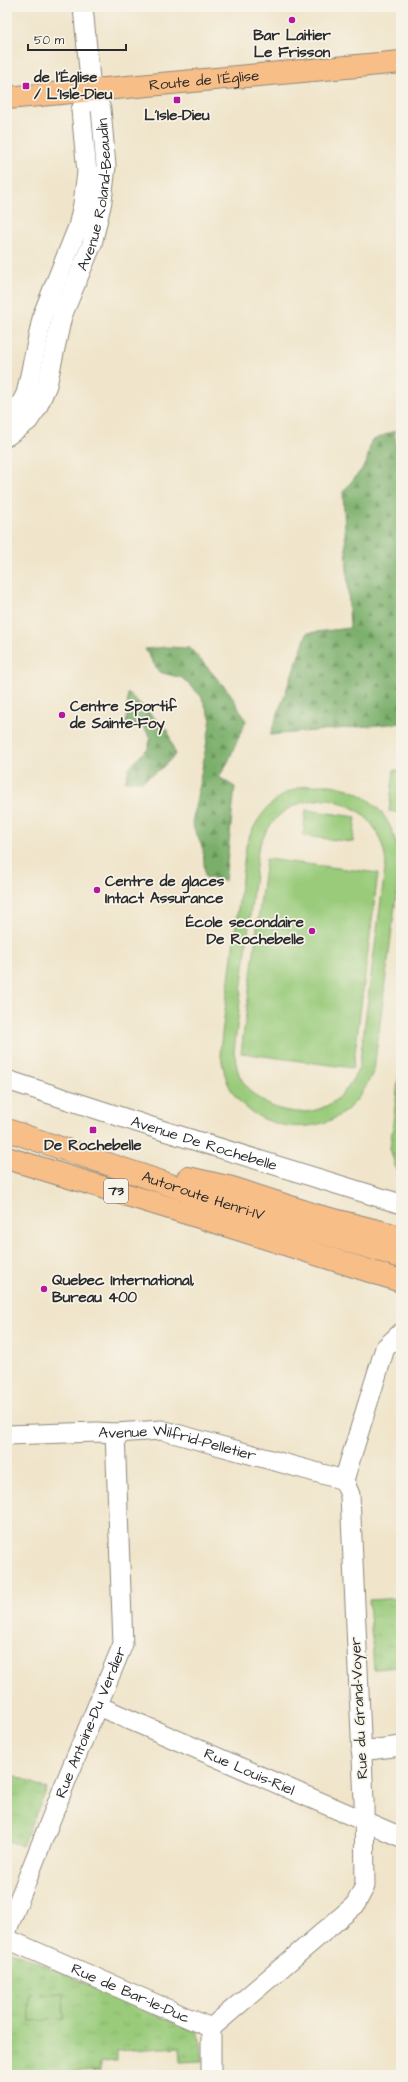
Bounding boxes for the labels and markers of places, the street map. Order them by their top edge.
marker: Bar Laitier Le Frisson [287,15,297,25]
place label: Bar Laitier Le Frisson [253,25,332,63]
place label: de l'Église / L'Isle-Dieu [33,67,113,105]
marker: de l'Église / L'Isle-Dieu [21,81,31,91]
marker: L'Isle-Dieu [172,95,182,105]
place label: L'Isle-Dieu [144,105,210,126]
place label: Centre Sportif de Sainte-Foy [69,696,178,735]
marker: Centre Sportif de Sainte-Foy [57,710,67,720]
place label: Centre de glaces Intact Assurance [105,871,225,909]
marker: Centre de glaces Intact Assurance [92,885,102,895]
place label: École secondaire De Rochebelle [186,912,304,950]
marker: École secondaire De Rochebelle [307,926,317,936]
marker: De Rochebelle [88,1125,98,1135]
place label: De Rochebelle [44,1135,142,1156]
place label: Quebec International, Bureau 400 [52,1270,195,1308]
marker: Quebec International, Bureau 400 [39,1284,49,1294]

